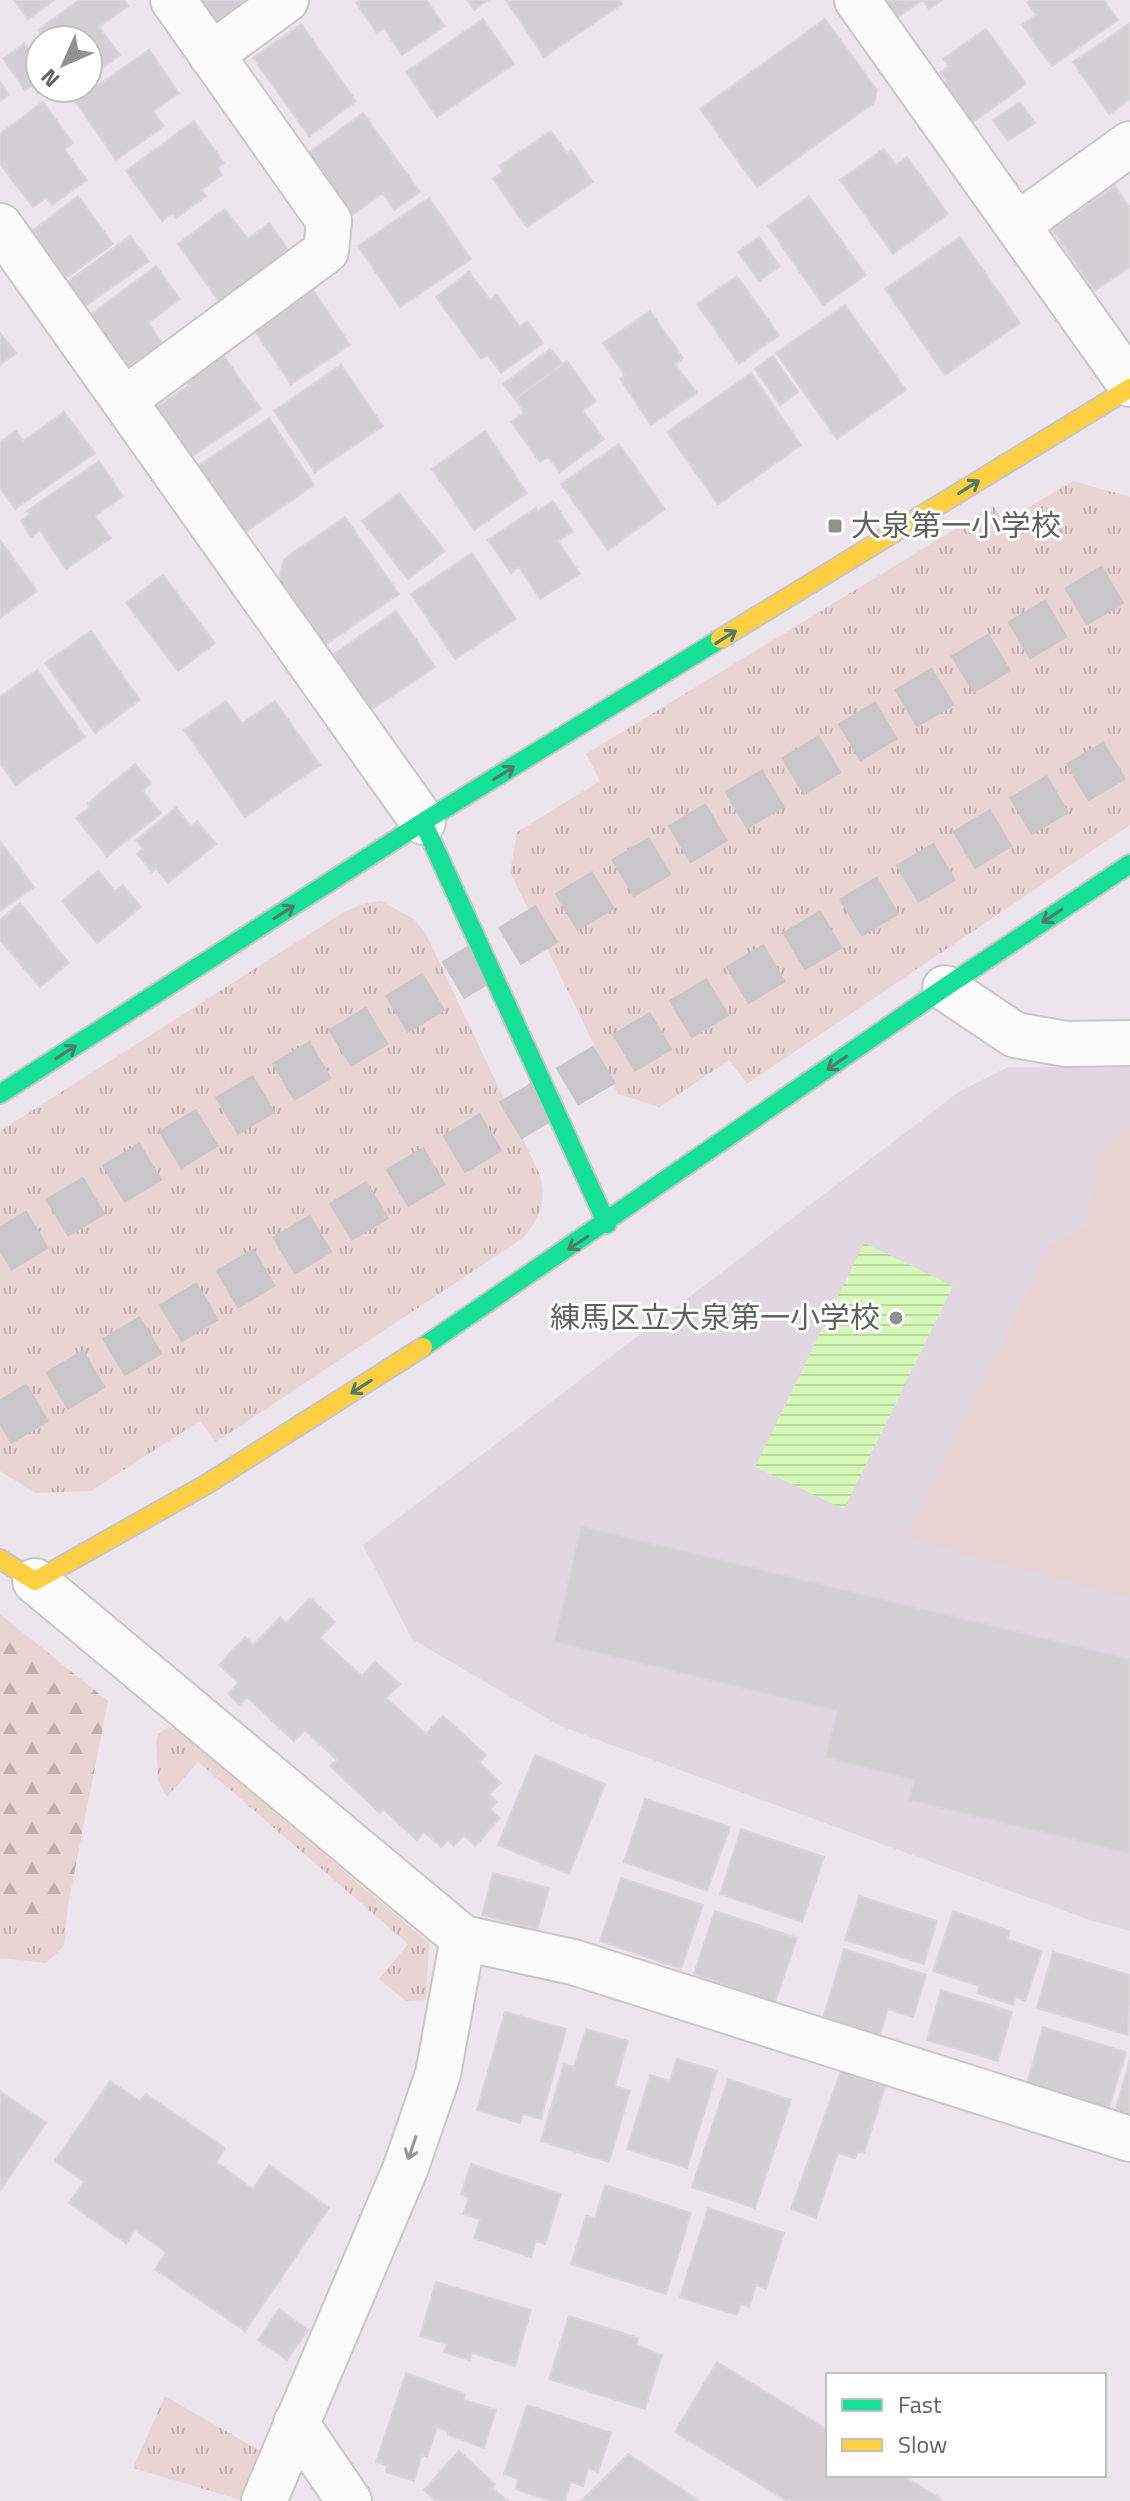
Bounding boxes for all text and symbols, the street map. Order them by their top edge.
north arrow [24,24,104,104]
text: N [32,61,67,96]
one-way arrow [957,479,980,495]
place label: 大泉第一小学校 [851,502,1061,548]
marker: 大泉第一小学校 [826,517,844,535]
one-way arrow [714,628,737,644]
one-way arrow [492,764,515,780]
one-way arrow [273,903,295,920]
one-way arrow [1041,909,1064,925]
one-way arrow [54,1044,76,1061]
one-way arrow [827,1055,849,1071]
one-way arrow [567,1235,589,1251]
place label: 練馬区立大泉第一小学校 [550,1294,880,1340]
marker: 練馬区立大泉第一小学校 [887,1309,905,1327]
one-way arrow [350,1379,373,1395]
one-way arrow [404,2135,419,2160]
legend [826,2373,1106,2477]
text: Fast [898,2386,942,2422]
text: Slow [898,2426,947,2462]

